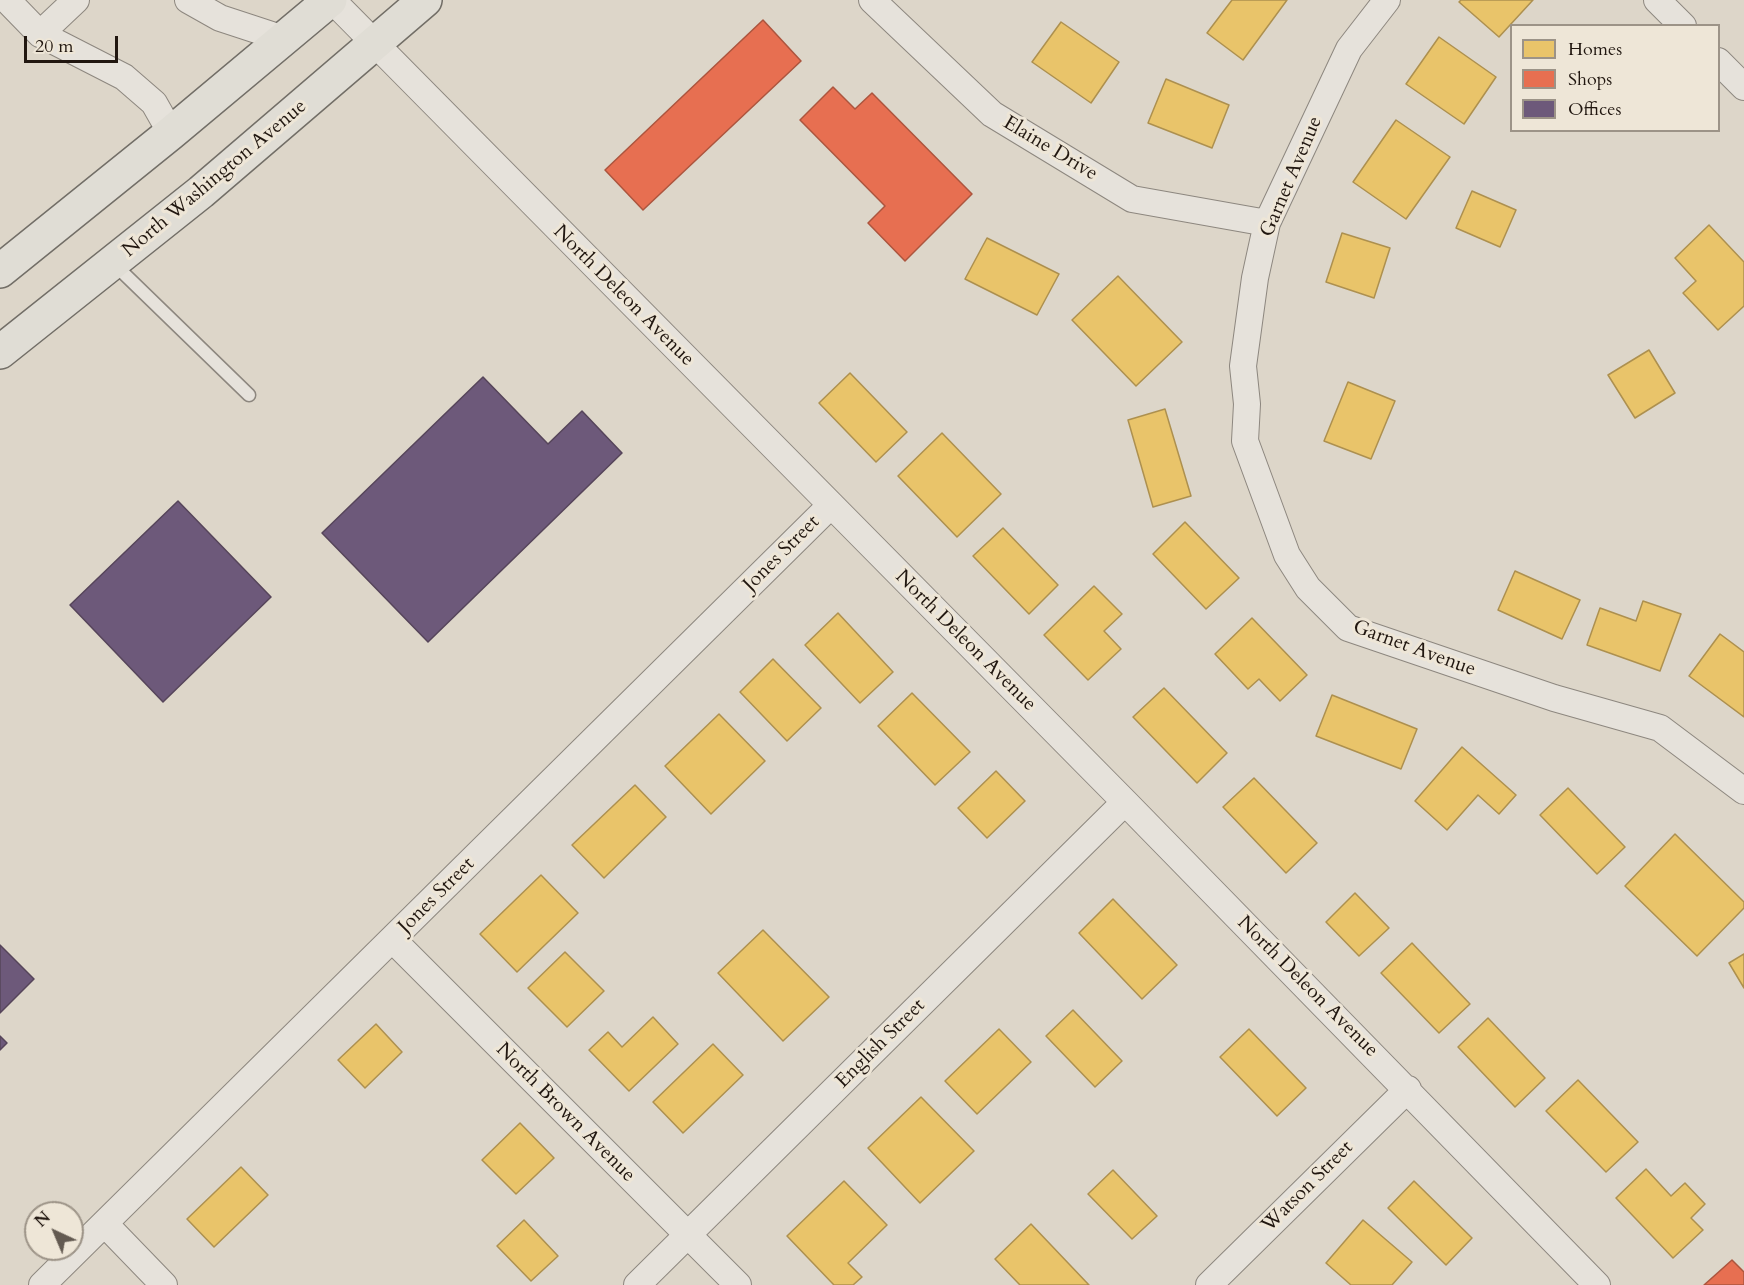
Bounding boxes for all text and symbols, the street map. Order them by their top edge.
scale bar [27,24,122,62]
legend [1510,24,1720,132]
text: 20 m [35,34,74,59]
text: Homes [1568,37,1622,62]
text: Shops [1568,67,1612,92]
street label: North Washington Avenue [118,95,312,263]
text: Offices [1568,97,1622,122]
street label: Elaine Drive [998,111,1102,187]
street label: Garnet Avenue [1256,113,1328,241]
street label: North Deleon Avenue [547,220,699,372]
street label: Jones Street [739,511,825,597]
street label: North Deleon Avenue [889,565,1041,717]
street label: Garnet Avenue [1349,616,1479,682]
street label: Jones Street [394,853,480,939]
street label: North Deleon Avenue [1231,911,1383,1063]
street label: English Street [831,994,931,1094]
street label: North Brown Avenue [490,1038,640,1188]
street label: Watson Street [1257,1136,1359,1238]
north arrow [24,1201,84,1261]
text: N [30,1207,56,1232]

